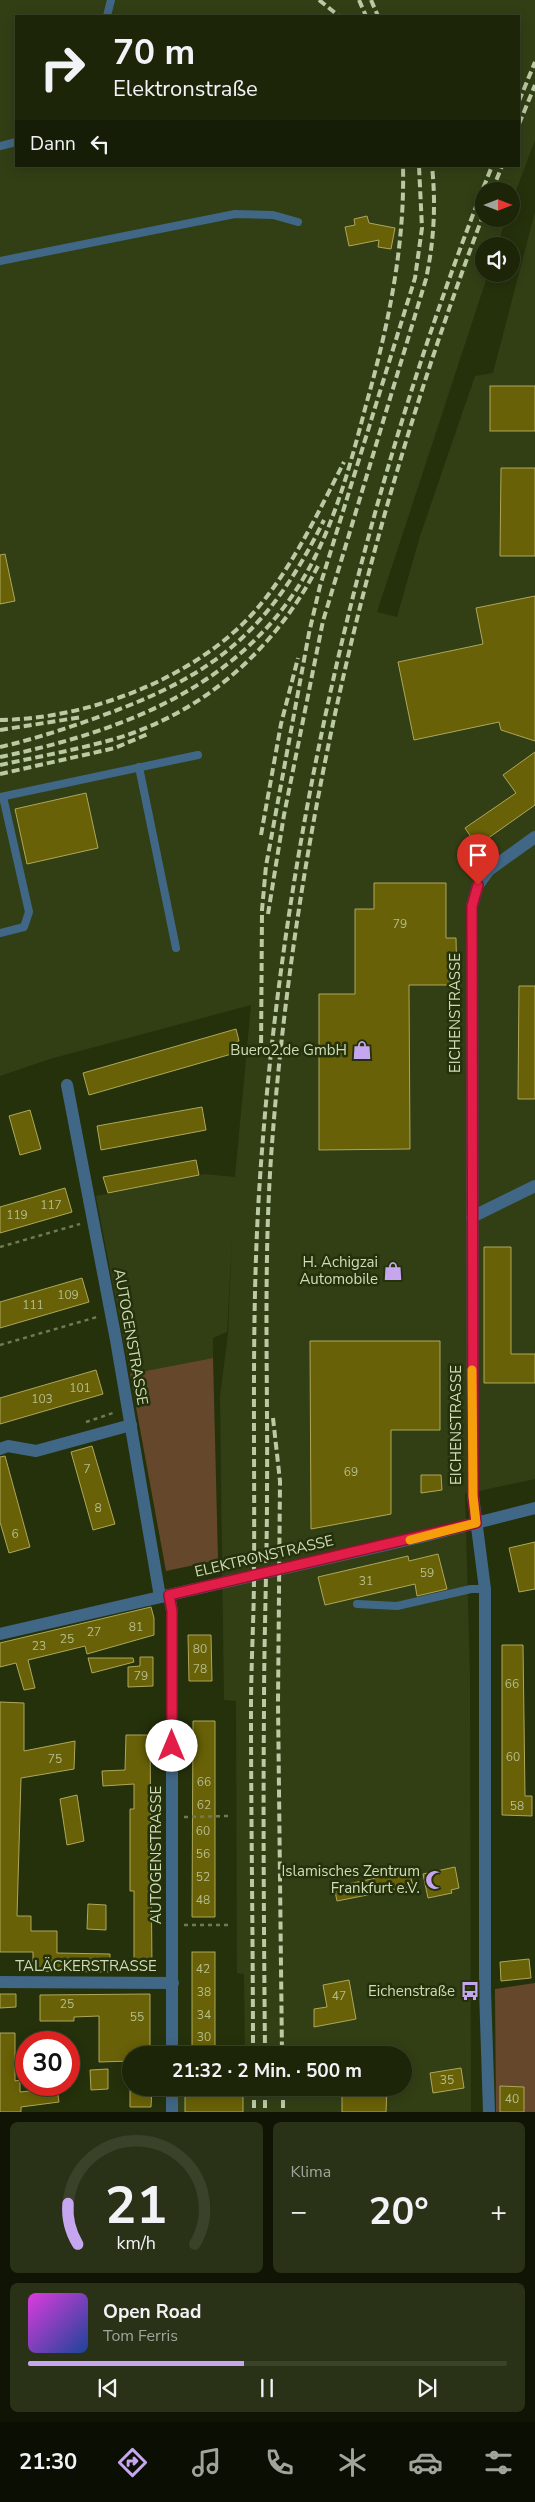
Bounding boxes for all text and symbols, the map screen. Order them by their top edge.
text: 70 m [113,29,195,76]
icon: right [30,35,95,100]
text: Elektronstraße [113,74,258,104]
icon: left [86,130,114,158]
text: Dann [30,131,76,157]
north arrow [475,182,520,228]
map controls [475,182,520,282]
button: sound [475,237,520,282]
pin [457,834,499,885]
icon: arrive [464,841,492,869]
house number: 79 [393,916,407,932]
street label: EICHENSTRASSE [445,953,465,1073]
shop icon: Buero2.de GmbH [351,1039,373,1061]
place label: Buero2.de GmbH [230,1040,347,1060]
house number: 117 [40,1197,62,1213]
house number: 119 [6,1207,28,1223]
place label: H. Achigzai Automobile [299,1252,378,1289]
shop icon: H. Achigzai Automobile [382,1260,404,1282]
street label: AUTOGENSTRASSE [109,1267,153,1407]
house number: 109 [57,1287,79,1303]
house number: 111 [22,1297,44,1313]
street label: EICHENSTRASSE [446,1365,466,1485]
house number: 101 [69,1380,91,1396]
house number: 103 [31,1391,53,1407]
house number: 7 [83,1461,91,1477]
house number: 69 [344,1464,358,1480]
house number: 8 [94,1500,102,1516]
house number: 6 [11,1526,19,1542]
street label: ELEKTRONSTRASSE [193,1530,335,1582]
house number: 59 [420,1565,434,1581]
house number: 31 [359,1573,373,1589]
house number: 81 [129,1619,143,1635]
house number: 27 [87,1624,101,1640]
house number: 25 [60,1631,74,1647]
house number: 23 [32,1638,46,1654]
house number: 80 [193,1641,207,1657]
house number: 78 [193,1661,207,1677]
house number: 79 [134,1668,148,1684]
house number: 66 [505,1676,519,1692]
position arrow [145,1719,197,1771]
house number: 60 [506,1749,520,1765]
house number: 75 [48,1751,62,1767]
house number: 66 [197,1774,211,1790]
street label: AUTOGENSTRASSE [146,1786,166,1924]
house number: 62 [197,1797,211,1813]
house number: 58 [510,1798,524,1814]
house number: 60 [196,1823,210,1839]
house number: 56 [196,1846,210,1862]
place label: Islamisches Zentrum Frankfurt e.V. [282,1861,420,1898]
house number: 52 [196,1869,210,1885]
mosque icon: Islamisches Zentrum Frankfurt e.V. [424,1869,446,1891]
house number: 48 [196,1892,210,1908]
street label: TALÄCKERSTRASSE [15,1956,157,1976]
house number: 42 [196,1961,210,1977]
bus stop icon: Eichenstraße [459,1980,481,2002]
place label: Eichenstraße [368,1981,455,2001]
house number: 38 [197,1984,211,2000]
house number: 47 [332,1988,346,2004]
house number: 25 [60,1996,74,2012]
house number: 34 [197,2007,211,2023]
house number: 55 [130,2009,144,2025]
house number: 30 [197,2029,211,2045]
speed limit sign: 30 [15,2031,80,2096]
text: 21:32 · 2 Min. · 500 m [172,2058,362,2084]
house number: 35 [440,2072,454,2088]
house number: 40 [505,2091,519,2107]
text: Klima [291,2161,331,2183]
text: 21 [105,2170,167,2241]
text: 20° [369,2186,429,2237]
text: − [291,2193,307,2231]
text: + [490,2193,507,2231]
text: km/h [117,2231,156,2255]
text: Open Road [103,2299,201,2325]
text: Tom Ferris [103,2325,178,2347]
icon: previous [94,2374,122,2402]
icon: pause [253,2374,281,2402]
icon: next [413,2374,441,2402]
icon: directions [115,2445,150,2480]
icon: music [189,2445,224,2480]
icon: phone [262,2445,297,2480]
icon: climate [335,2445,370,2480]
icon: car [408,2445,443,2480]
icon: filters [481,2445,516,2480]
text: 21:30 [19,2447,77,2477]

